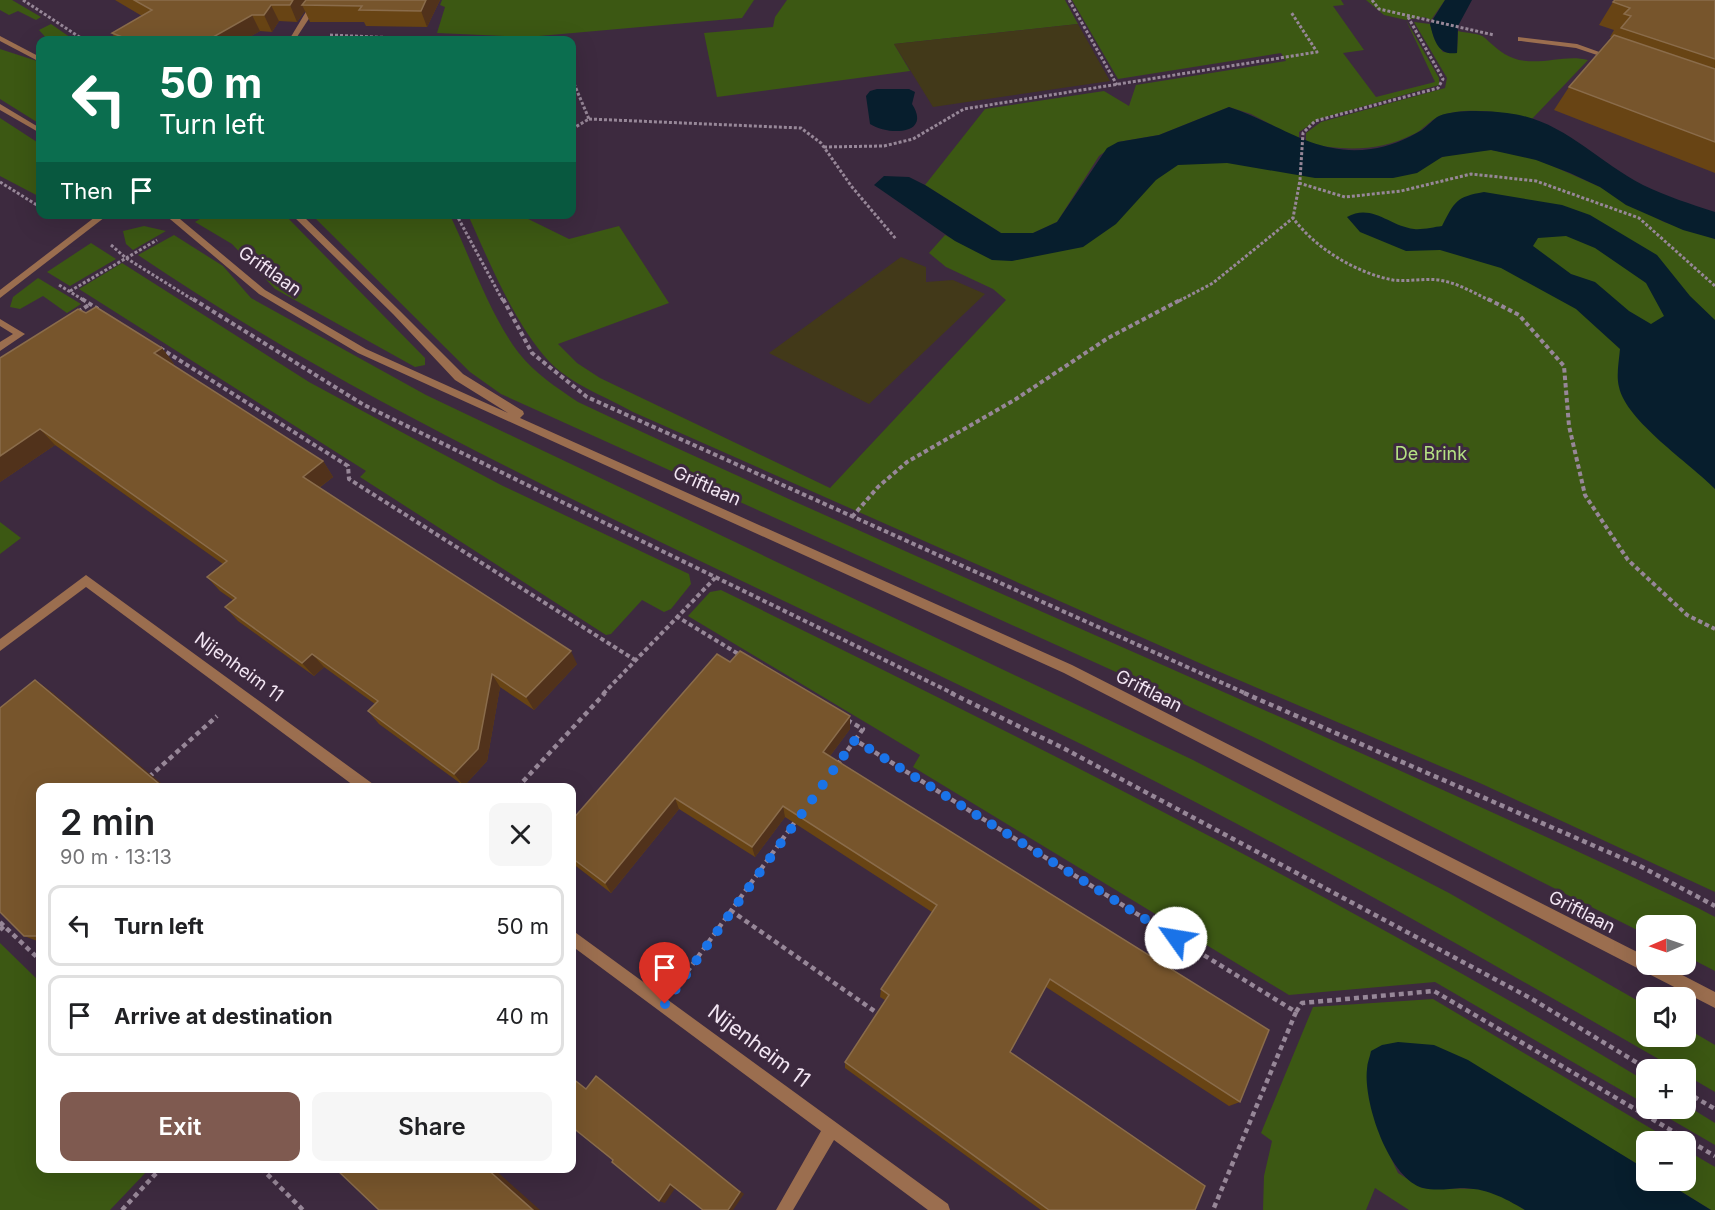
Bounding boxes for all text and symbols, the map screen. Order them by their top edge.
text: 50 m [159,57,262,108]
icon: left [60,60,138,138]
text: Turn left [159,108,265,141]
icon: arrive [125,174,158,207]
text: Then [60,178,113,204]
street label: Griftlaan [235,241,306,300]
park label: De Brink [1395,443,1467,464]
street label: Griftlaan [670,461,744,510]
street label: Nijenheim 11 [191,627,288,706]
street label: Griftlaan [1112,665,1186,716]
text: 2 min [60,800,155,844]
button: close [489,803,552,866]
text: 90 m · 13:13 [60,845,172,869]
street label: Griftlaan [1545,886,1619,937]
position arrow [1144,906,1208,970]
icon: left [63,909,96,942]
text: Turn left [114,913,204,939]
text: 50 m [496,913,549,939]
north arrow [1636,915,1696,975]
map controls [1636,915,1696,1191]
pin [639,942,690,1004]
icon: arrive [648,951,681,984]
button: sound [1636,987,1696,1047]
icon: arrive [63,999,96,1032]
street label: Nijenheim 11 [703,999,815,1092]
text: Arrive at destination [114,1003,333,1029]
text: 40 m [495,1003,549,1029]
button: + [1636,1059,1696,1119]
button: Exit [60,1092,300,1161]
button: Share [312,1092,552,1161]
button: − [1636,1131,1696,1191]

